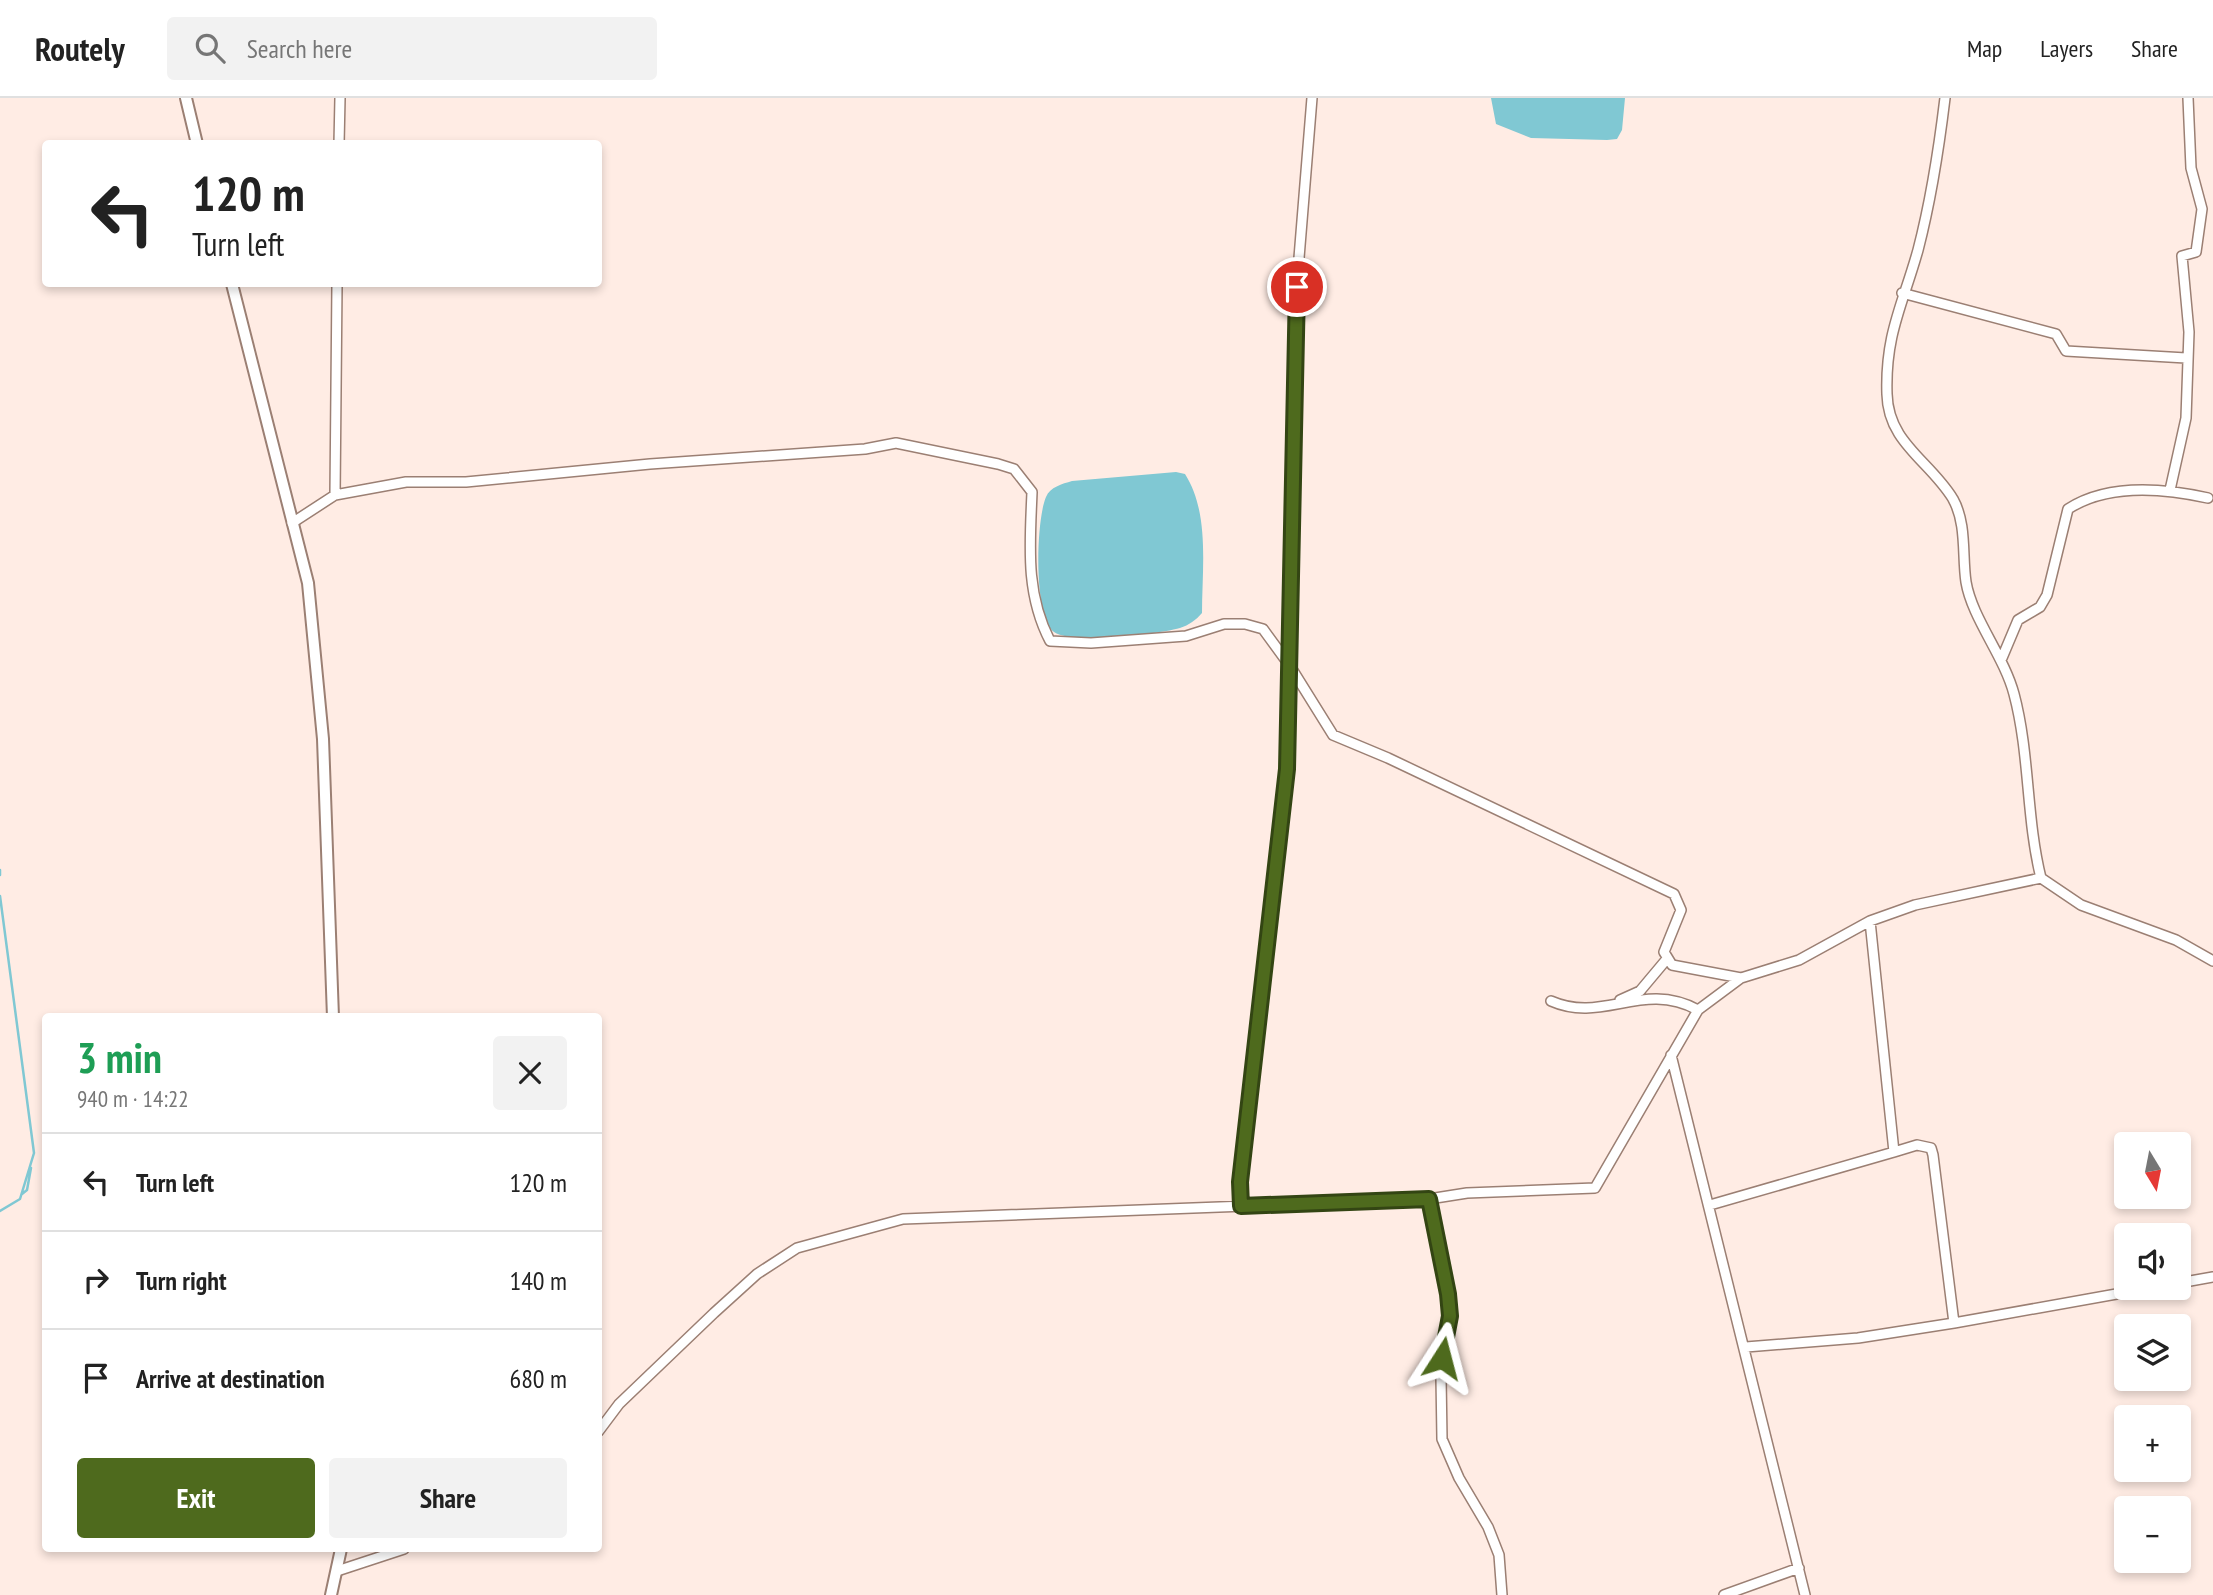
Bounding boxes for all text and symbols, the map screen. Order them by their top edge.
search box [167,17,657,80]
text: Routely [35,27,125,70]
icon: search [191,29,229,67]
text: Search here [247,32,352,65]
text: Map [1967,33,2002,64]
text: Layers [2040,33,2093,64]
text: Share [2131,33,2178,64]
text: 120 m [192,161,305,225]
icon: left [77,168,168,259]
text: Turn left [192,223,284,265]
pin [1267,257,1327,317]
icon: arrive [1278,268,1316,306]
text: 3 min [77,1030,162,1085]
button: close [493,1036,567,1110]
text: 940 m · 14:22 [77,1084,189,1113]
north arrow [2114,1132,2191,1209]
map controls [2114,1132,2191,1573]
icon: left [77,1163,115,1201]
text: Turn left [136,1166,214,1199]
text: 120 m [509,1166,567,1199]
button: sound [2114,1223,2191,1300]
icon: right [77,1261,115,1299]
text: Turn right [136,1264,227,1297]
text: 140 m [509,1264,567,1297]
button: layers [2114,1314,2191,1391]
position arrow [1405,1321,1479,1395]
icon: arrive [77,1359,115,1397]
text: Arrive at destination [136,1362,325,1395]
text: 680 m [509,1362,567,1395]
button: + [2114,1405,2191,1482]
button: Exit [77,1458,315,1538]
button: Share [329,1458,567,1538]
button: − [2114,1496,2191,1573]

